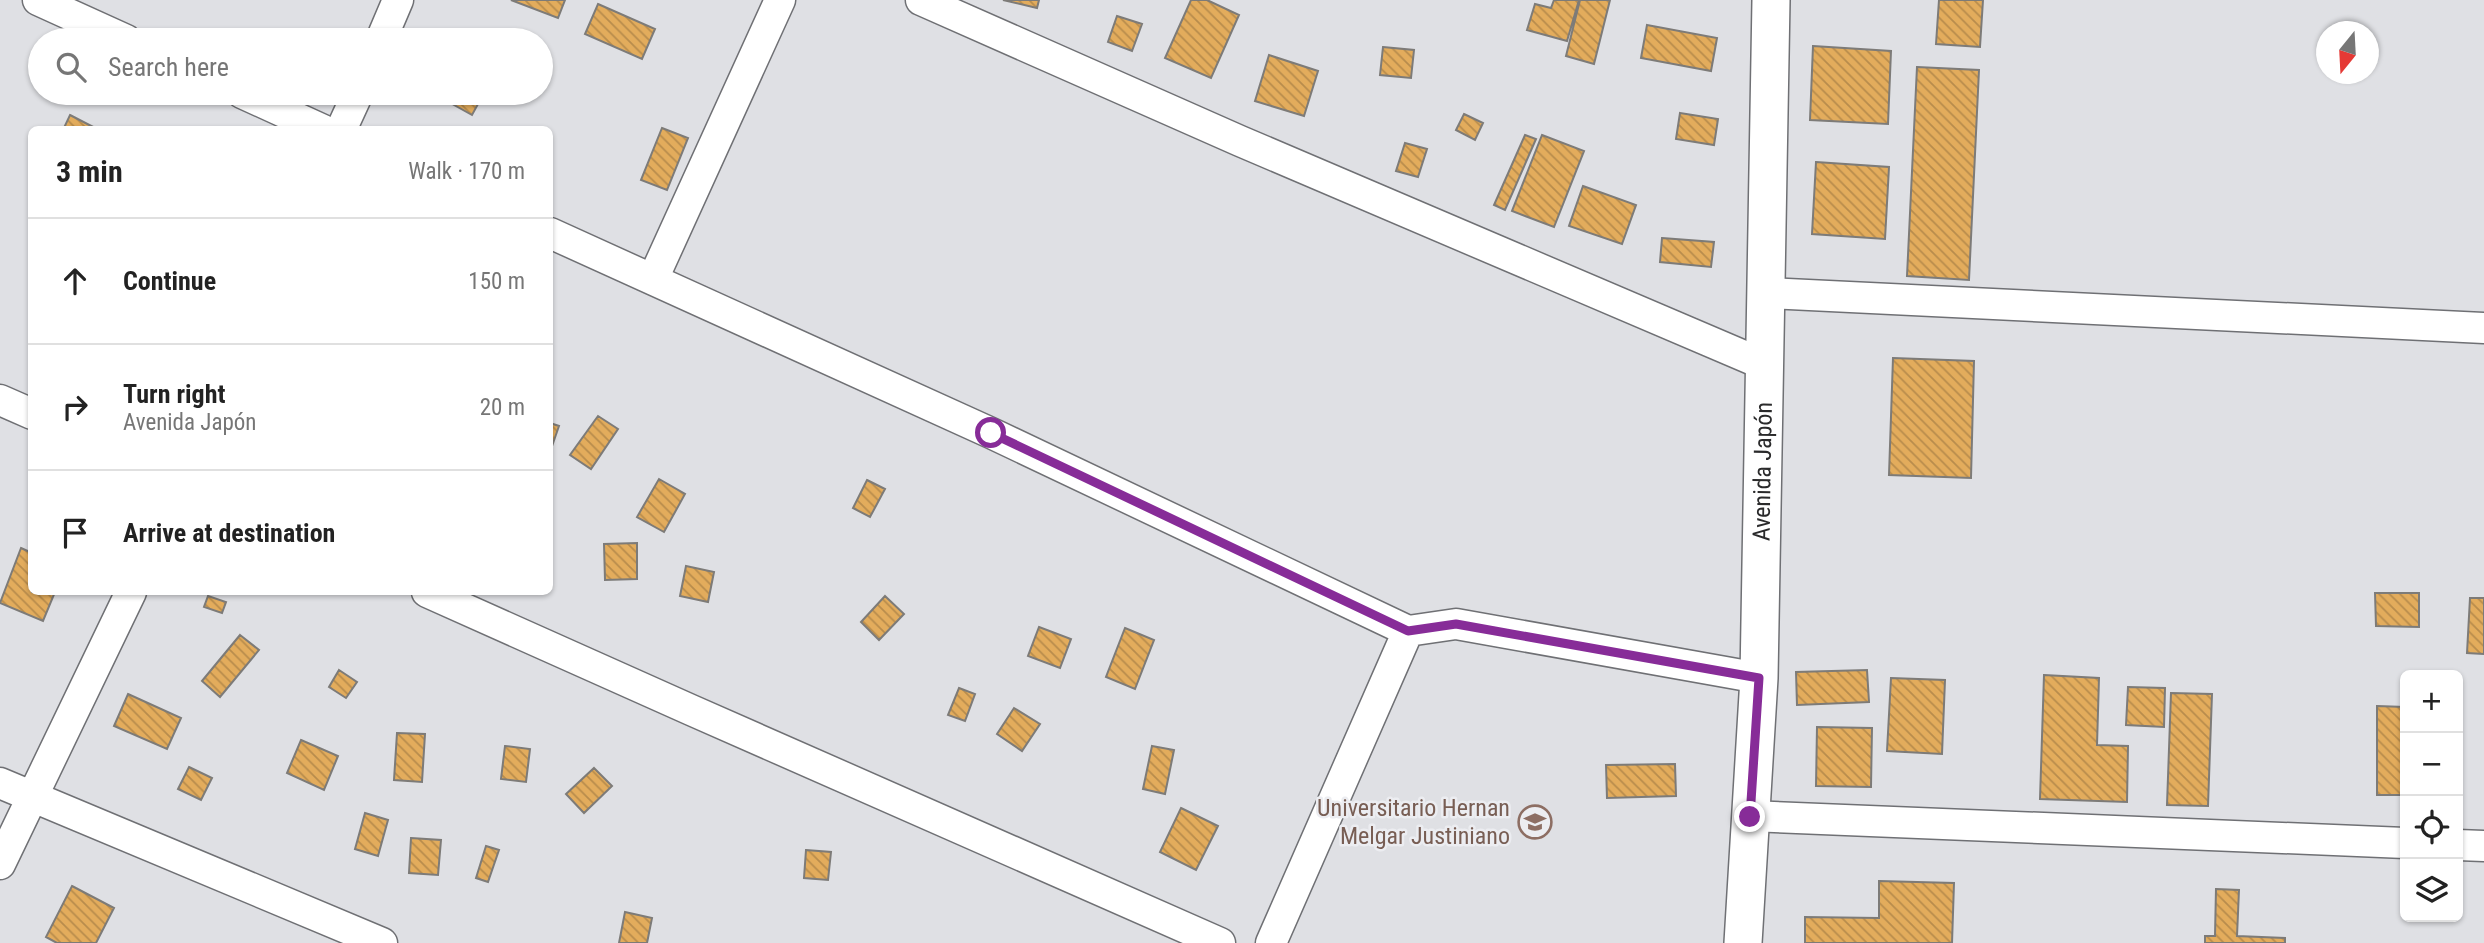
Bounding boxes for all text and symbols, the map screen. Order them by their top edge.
north arrow [2316,21,2379,84]
search box [28,28,553,105]
icon: search [52,48,90,86]
text: Search here [108,52,229,82]
text: 3 min [56,154,123,189]
text: Walk · 170 m [408,158,525,185]
icon: ahead [56,262,94,300]
text: Continue [123,266,216,296]
text: 150 m [468,268,525,295]
text: Turn right [123,379,225,409]
icon: right [56,388,94,426]
text: 20 m [480,394,525,421]
street label: Avenida Japón [1747,402,1778,541]
text: Avenida Japón [123,409,256,436]
route start [975,417,1006,448]
icon: arrive [56,514,94,552]
text: Arrive at destination [123,518,335,548]
map controls [2400,670,2463,922]
button: + [2400,670,2463,733]
button: − [2400,733,2463,796]
place label: Universitario Hernan Melgar Justiniano [1317,794,1510,850]
button: locate [2400,796,2463,859]
route end [1734,801,1765,832]
school or university icon: Universitario Hernan Melgar Justiniano [1516,803,1554,841]
button: layers [2400,859,2463,922]

